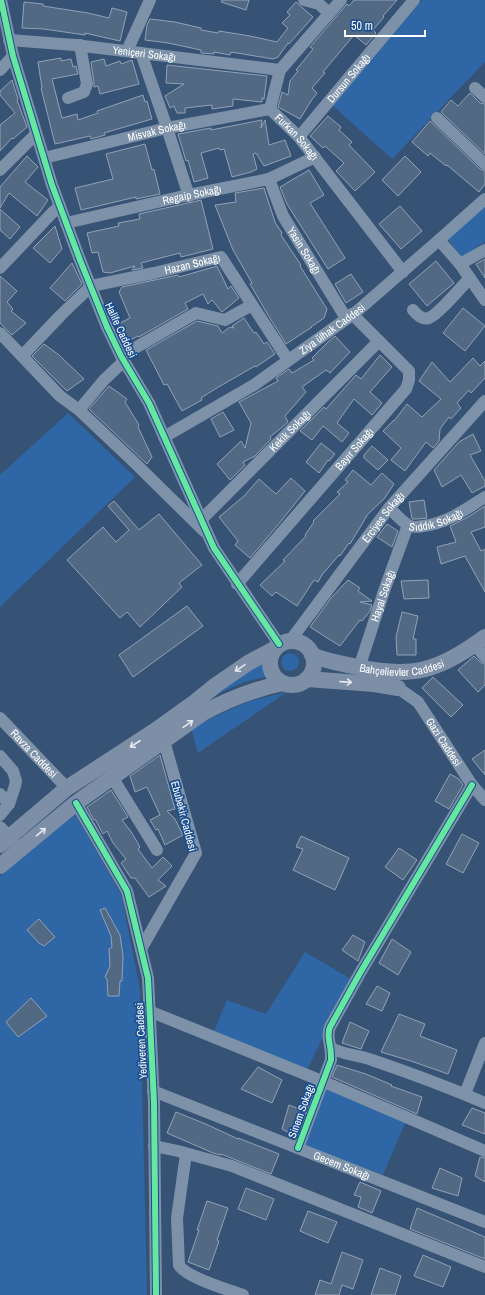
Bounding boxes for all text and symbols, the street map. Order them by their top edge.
scale bar [345,12,425,38]
text: 50 m [351,18,373,34]
street label: Yeniçeri Sokağı [112,43,177,64]
street label: Dursun Sokağı [324,51,373,105]
street label: Furkan Sokağı [272,111,322,163]
street label: Misvak Sokağı [126,118,187,144]
street label: Regaip Sokağı [161,182,223,208]
street label: Yasin Sokağı [284,224,324,277]
street label: Hazan Sokağı [163,250,222,277]
street label: Halife Caddesi [102,300,140,360]
street label: Ziya ülhak Caddesi [296,300,368,357]
street label: Kekik Sokağı [266,407,314,454]
street label: Bayır Sokağı [332,425,376,473]
street label: Erciyes Sokağı [359,489,407,545]
street label: Sıddık Sokağı [408,505,466,534]
street label: Hayal Sokağı [368,568,398,623]
street label: Bahçelievler Caddesi [358,656,446,679]
one-way arrow [235,664,246,672]
one-way arrow [339,679,352,686]
street label: Gazi Caddesi [423,715,465,769]
one-way arrow [182,720,193,728]
street label: Ravza Caddesi [7,726,60,781]
one-way arrow [129,740,140,749]
street label: Ebubekir Caddesi [168,779,200,853]
one-way arrow [35,827,46,836]
street label: Yediveren Caddesi [132,1002,150,1080]
street label: Sinem Sokağı [285,1082,317,1140]
street label: Gecem Sokağı [311,1148,372,1183]

